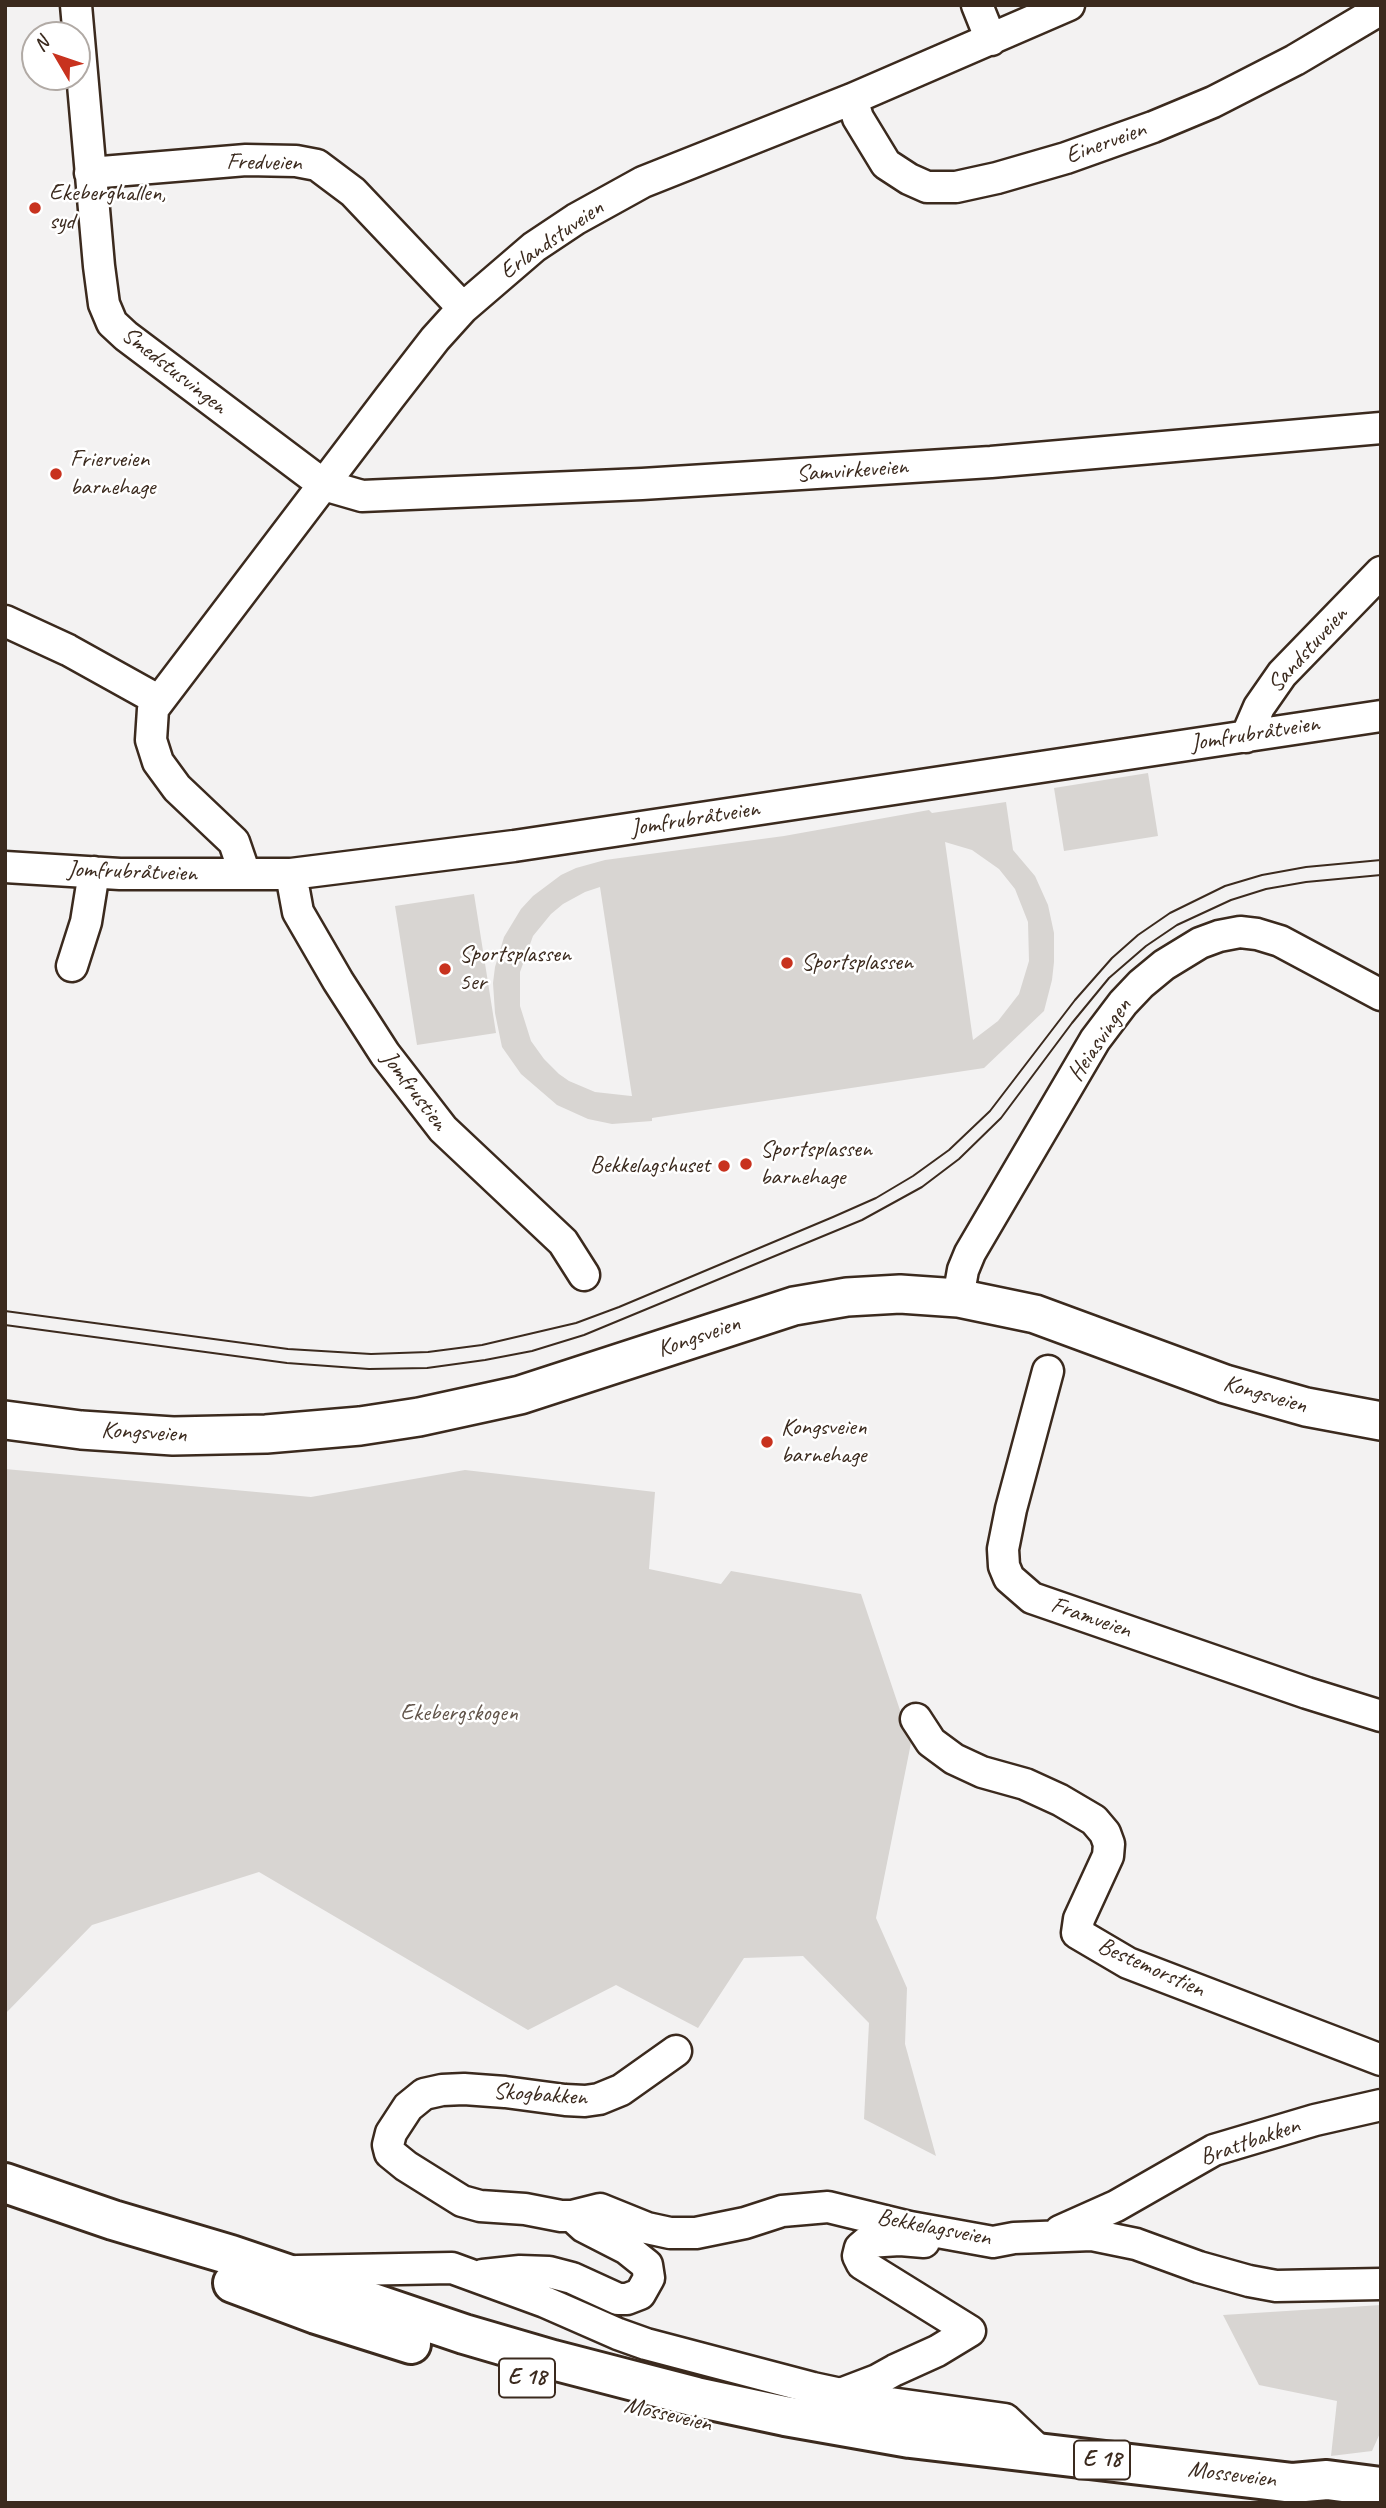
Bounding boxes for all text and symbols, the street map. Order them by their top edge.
north arrow [21,21,91,91]
text: N [28,32,54,56]
street label: Einerveien [1062,115,1150,171]
street label: Fredveien [226,148,302,178]
place label: Ekeberghallen, syd [49,180,166,236]
street label: Erlandstuveien [495,194,609,286]
marker: Ekeberghallen, syd [27,200,43,216]
street label: Smedstusvingen [116,321,232,421]
place label: Frierveien barnehage [70,446,155,502]
street label: Samvirkeveien [795,453,909,489]
marker: Frierveien barnehage [48,466,64,482]
street label: Sandstuveien [1262,601,1354,699]
street label: Jomfrubråtveien [1189,710,1321,758]
street label: Jomfrubråtveien [629,795,761,843]
street label: Jomfrubråtveien [67,855,197,889]
place label: Sportsplassen 5er [459,941,571,997]
place label: Sportsplassen [801,949,913,977]
marker: Sportsplassen [779,955,795,971]
marker: Sportsplassen 5er [437,961,453,977]
street label: Heiasvingen [1062,993,1138,1087]
street label: Jomfrustien [375,1045,453,1137]
place label: Sportsplassen barnehage [760,1136,872,1192]
place label: Bekkelagshuset [590,1152,710,1180]
marker: Sportsplassen barnehage [738,1156,754,1172]
marker: Bekkelagshuset [716,1158,732,1174]
street label: Kongsveien [654,1309,744,1365]
street label: Kongsveien [1220,1369,1310,1421]
place label: Kongsveien barnehage [781,1414,867,1470]
street label: Kongsveien [101,1416,187,1450]
marker: Kongsveien barnehage [759,1434,775,1450]
street label: Framveien [1047,1591,1135,1645]
park label: Ekebergskogen [400,1700,518,1728]
street label: Bestemorstien [1093,1932,1209,2004]
street label: Skogbakken [492,2077,588,2113]
street label: Brattbakken [1196,2112,1304,2172]
street label: Bekkelagsveien [875,2203,993,2253]
road number: E 18 [499,2358,555,2398]
street label: Mosseveien [622,2391,714,2439]
road number: E 18 [1074,2440,1130,2480]
street label: Mosseveien [1186,2455,1278,2495]

